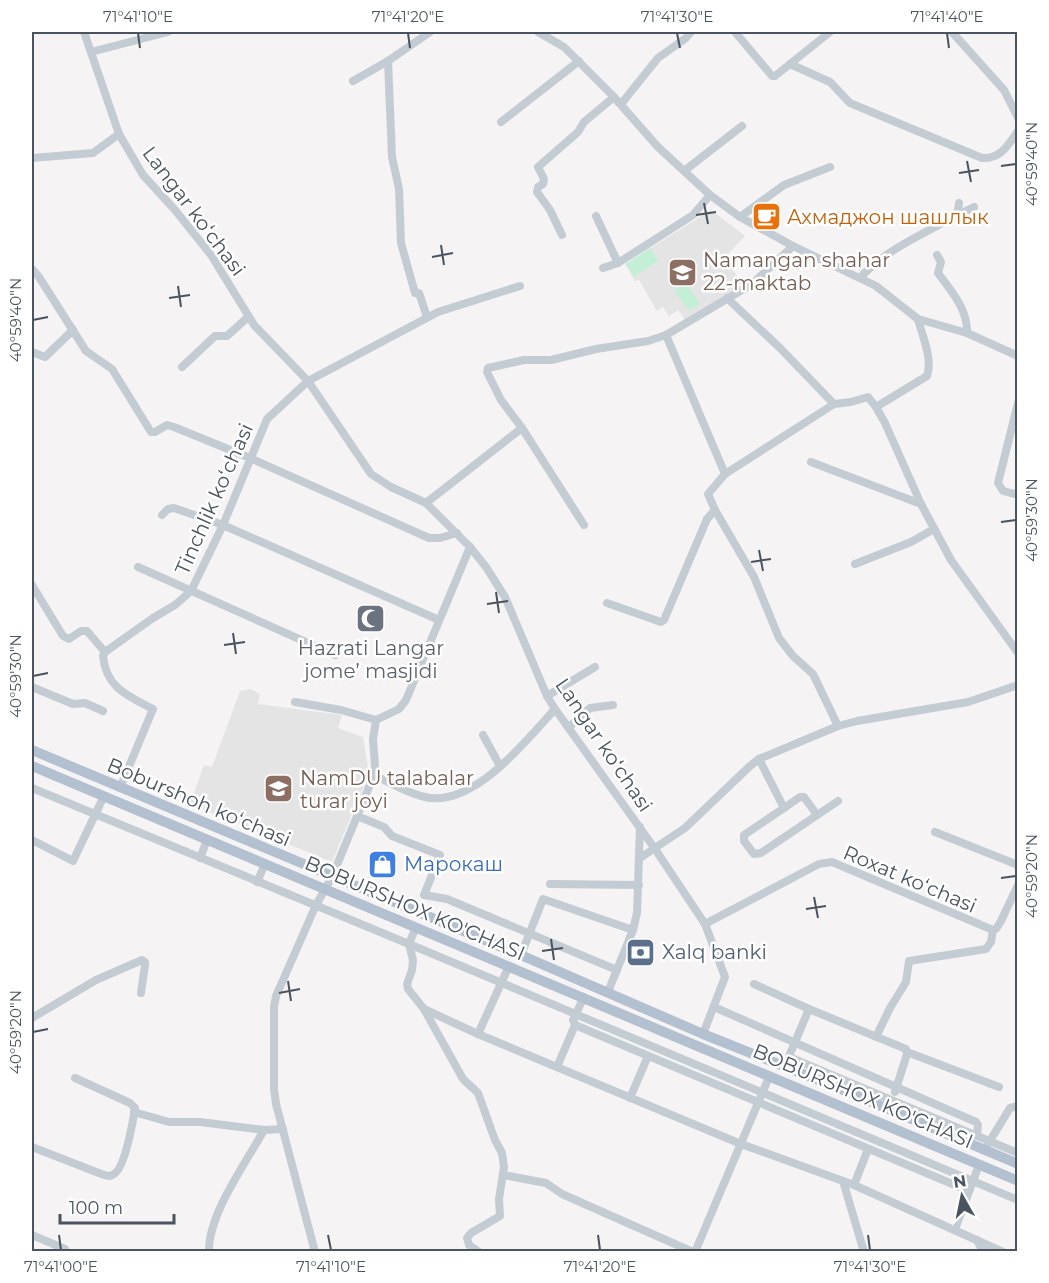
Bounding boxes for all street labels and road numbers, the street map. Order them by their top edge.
street label: Langar koʻchasi [138,142,250,280]
street label: Tinchlik koʻchasi [170,420,258,578]
street label: Langar koʻchasi [550,674,658,816]
street label: Boburshoh koʻchasi [104,752,294,852]
street label: Roxat koʻchasi [840,840,980,918]
street label: BOBURSHOX KO'CHASI [301,851,529,965]
street label: BOBURSHOX KO'CHASI [749,1039,977,1153]

